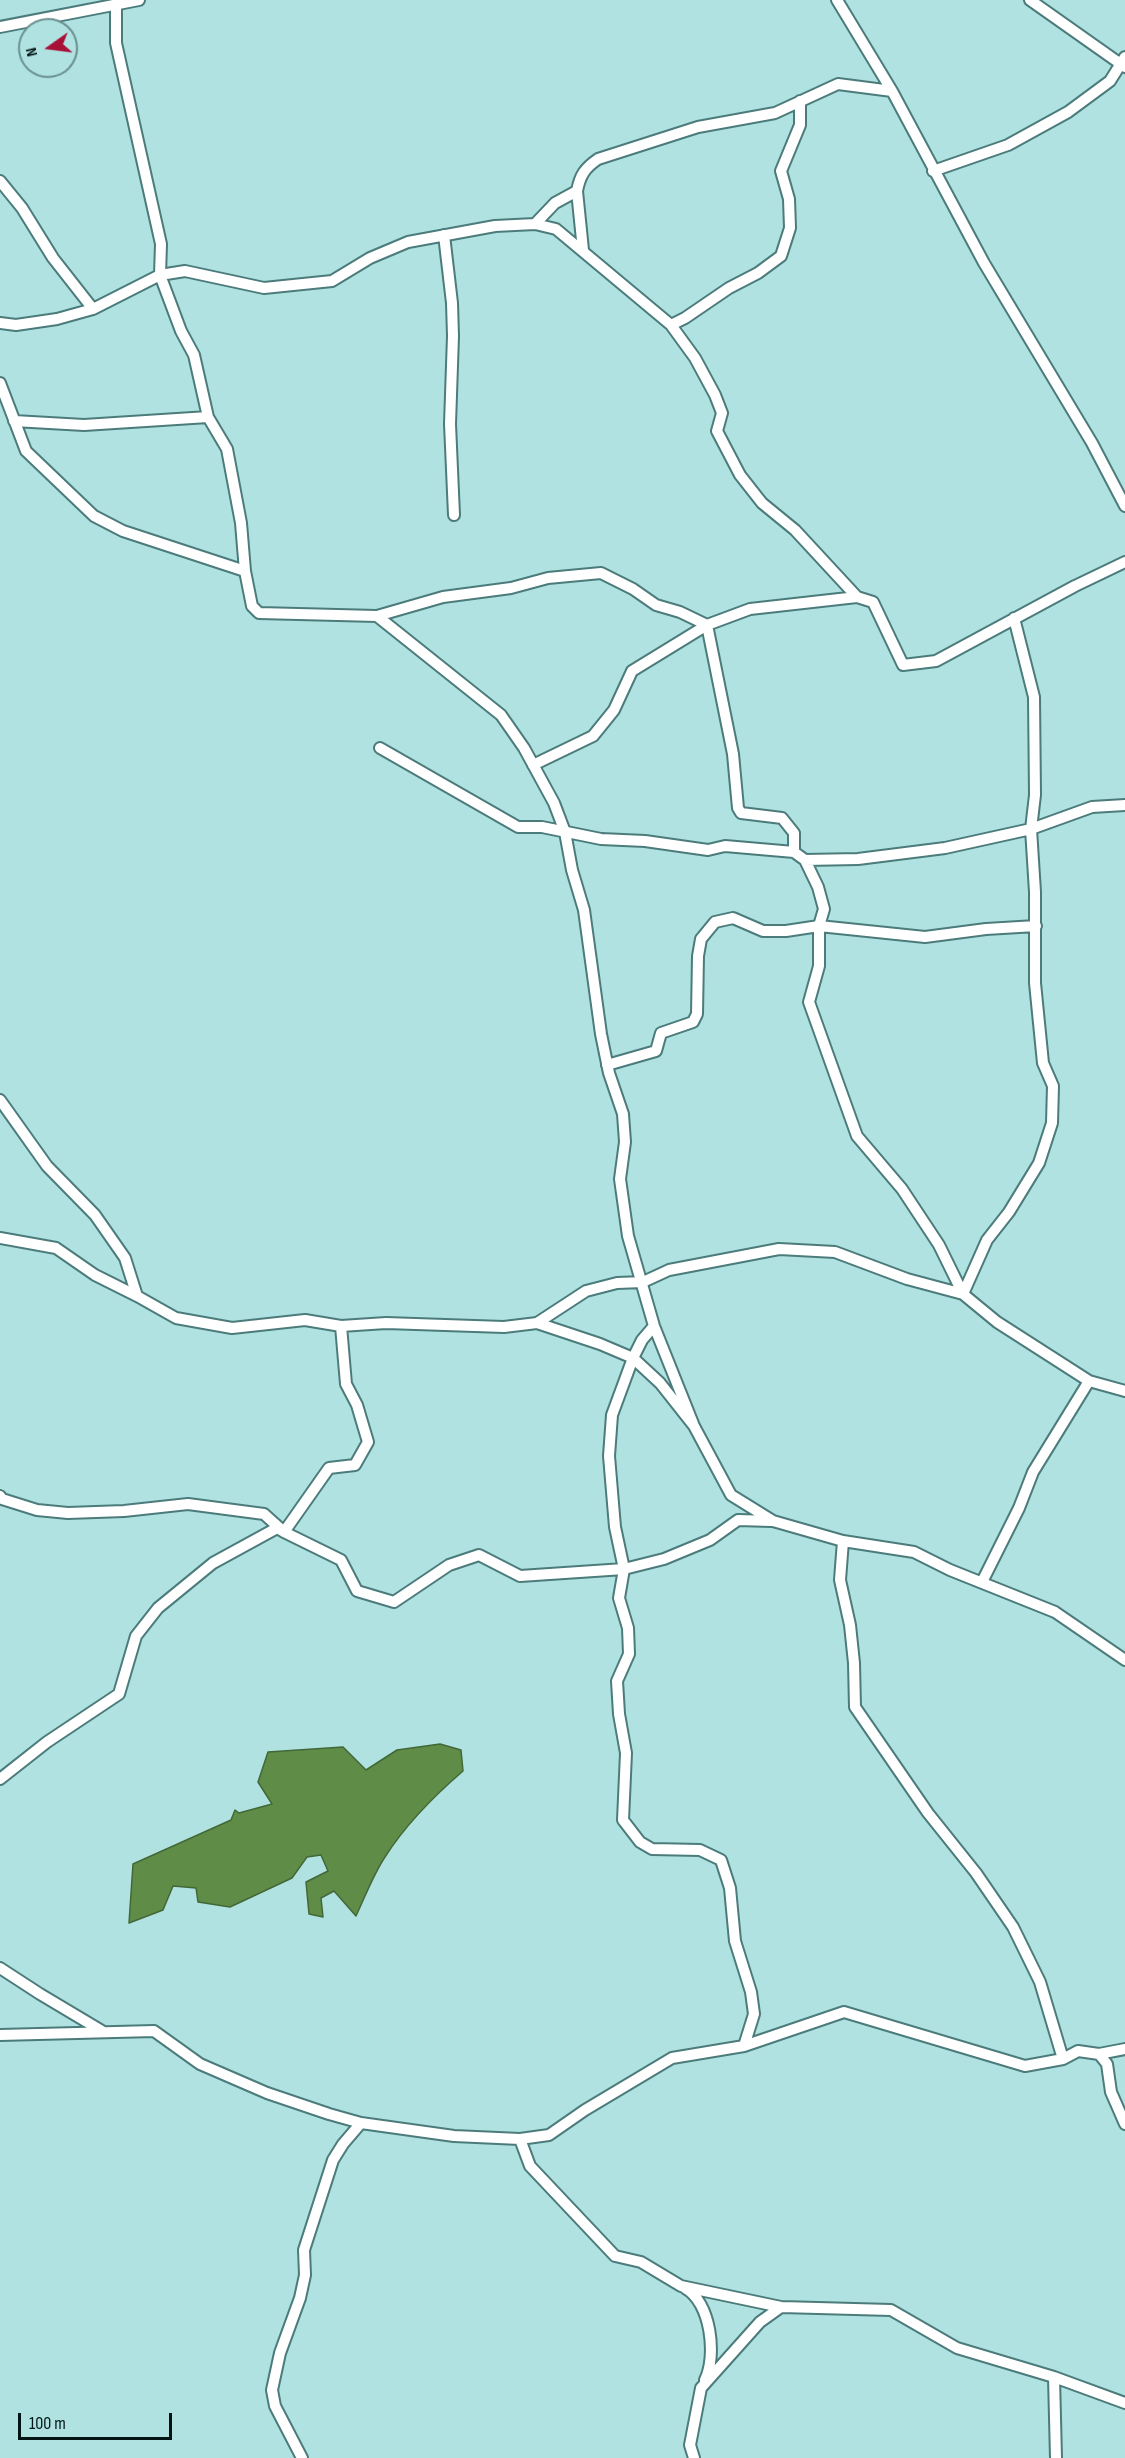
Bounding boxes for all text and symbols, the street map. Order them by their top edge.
north arrow [18,18,78,78]
text: N [22,46,42,58]
scale bar [21,2401,176,2439]
text: 100 m [29,2413,66,2434]

